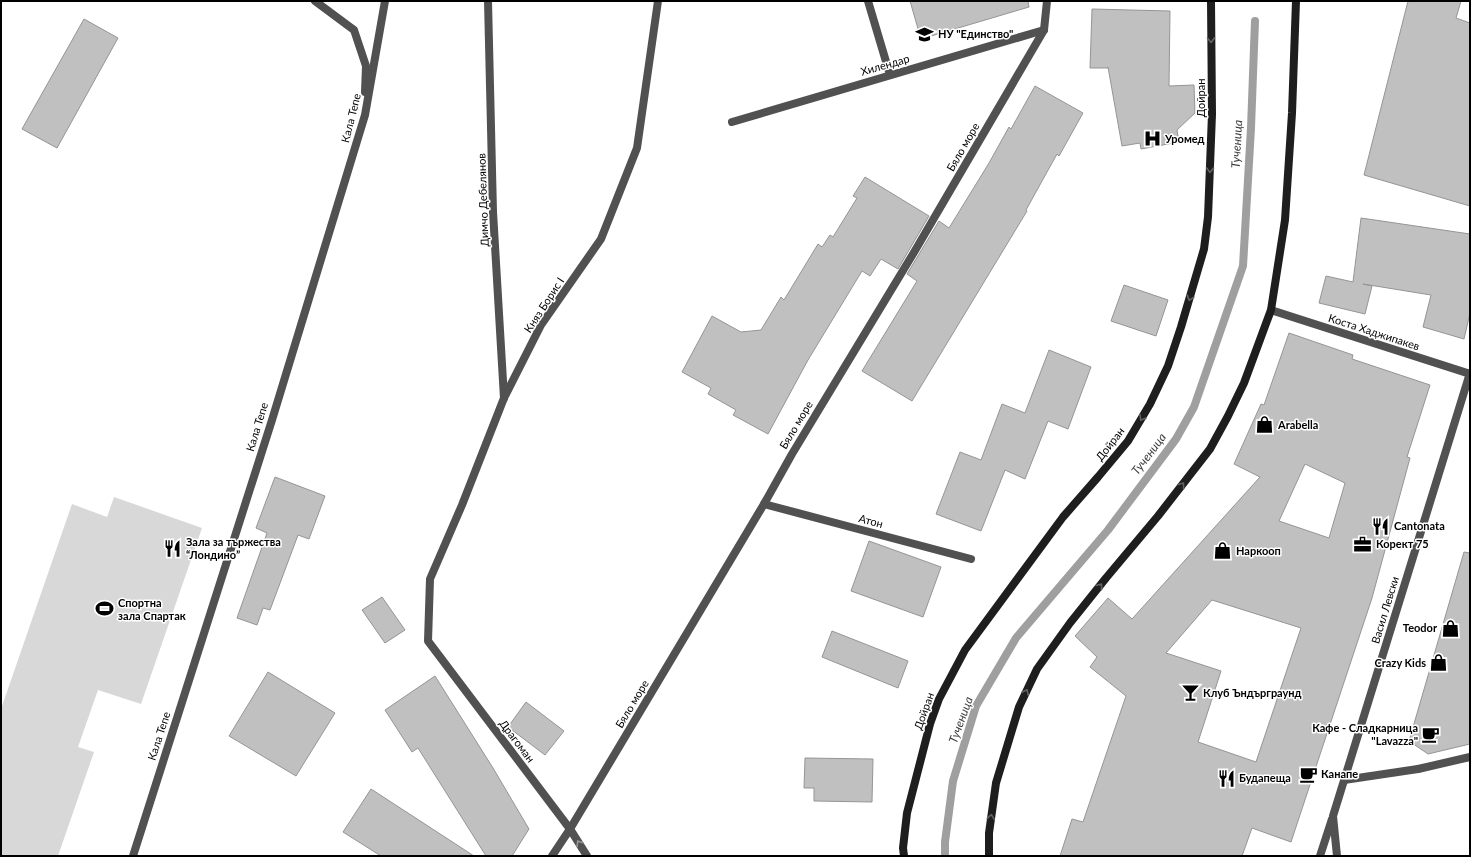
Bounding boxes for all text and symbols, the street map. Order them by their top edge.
school or university icon: НУ "Единство" [915,24,935,44]
place label: НУ "Единство" [938,27,1013,40]
one-way arrow [1207,37,1216,43]
street label: Хилендар [859,51,911,78]
street label: Дойран [1194,79,1207,117]
street label: Кала Тепе [338,92,363,144]
water label: Тученица [1228,119,1245,169]
street label: Бяло море [944,120,982,173]
hospital icon: Уромед [1142,129,1162,149]
place label: Уромед [1164,132,1205,145]
street label: Димчо Дебелянов [474,153,491,247]
one-way arrow [1206,167,1214,173]
street label: Княз Борис I [521,275,566,335]
one-way arrow [1186,294,1195,301]
street label: Коста Хаджипакев [1327,311,1421,352]
street label: Бяло море [776,398,815,451]
street label: Кала Тепе [243,401,270,453]
one-way arrow [1139,414,1146,421]
shop icon: Arabella [1255,415,1275,435]
place label: Arabella [1277,418,1318,431]
street label: Дойран [1093,424,1127,463]
water label: Тученица [1128,430,1169,478]
one-way arrow [1177,483,1184,490]
street label: Атон [858,511,885,530]
restaurant icon: Cantonata [1371,516,1391,536]
place label: Cantonata [1394,519,1445,532]
office icon: Корект 75 [1353,534,1373,554]
place label: Зала за тържества “Лондино” [186,535,281,561]
place label: Корект 75 [1376,537,1429,550]
restaurant icon: Зала за тържества “Лондино” [163,538,183,558]
shop icon: Наркооп [1213,541,1233,561]
place label: Наркооп [1236,544,1281,557]
street label: Васил Левски [1368,575,1401,645]
one-way arrow [1095,584,1102,591]
place label: Спортна зала Спартак [118,596,186,622]
sports icon: Спортна зала Спартак [95,599,115,619]
shop icon: Teodor [1440,618,1460,638]
place label: Teodor [1403,621,1438,634]
shop icon: Crazy Kids [1429,653,1449,673]
place label: Crazy Kids [1374,656,1426,669]
street label: Бяло море [612,677,651,730]
bar icon: Клуб Ъндърграунд [1180,683,1200,703]
place label: Клуб Ъндърграунд [1203,686,1302,699]
one-way arrow [1021,689,1029,697]
street label: Дойран [911,690,936,731]
water label: Тученица [945,694,976,745]
street label: Кала Тепе [145,710,173,762]
street label: Драгоман [497,717,538,765]
place label: Кафе - Сладкарница "Lavazza" [1312,721,1418,747]
cafe icon: Кафе - Сладкарница "Lavazza" [1421,724,1441,744]
cafe icon: Канапе [1298,764,1318,784]
place label: Канапе [1321,767,1358,780]
restaurant icon: Будапеща [1216,768,1236,788]
place label: Будапеща [1239,771,1291,784]
one-way arrow [986,814,995,820]
one-way arrow [576,840,583,847]

